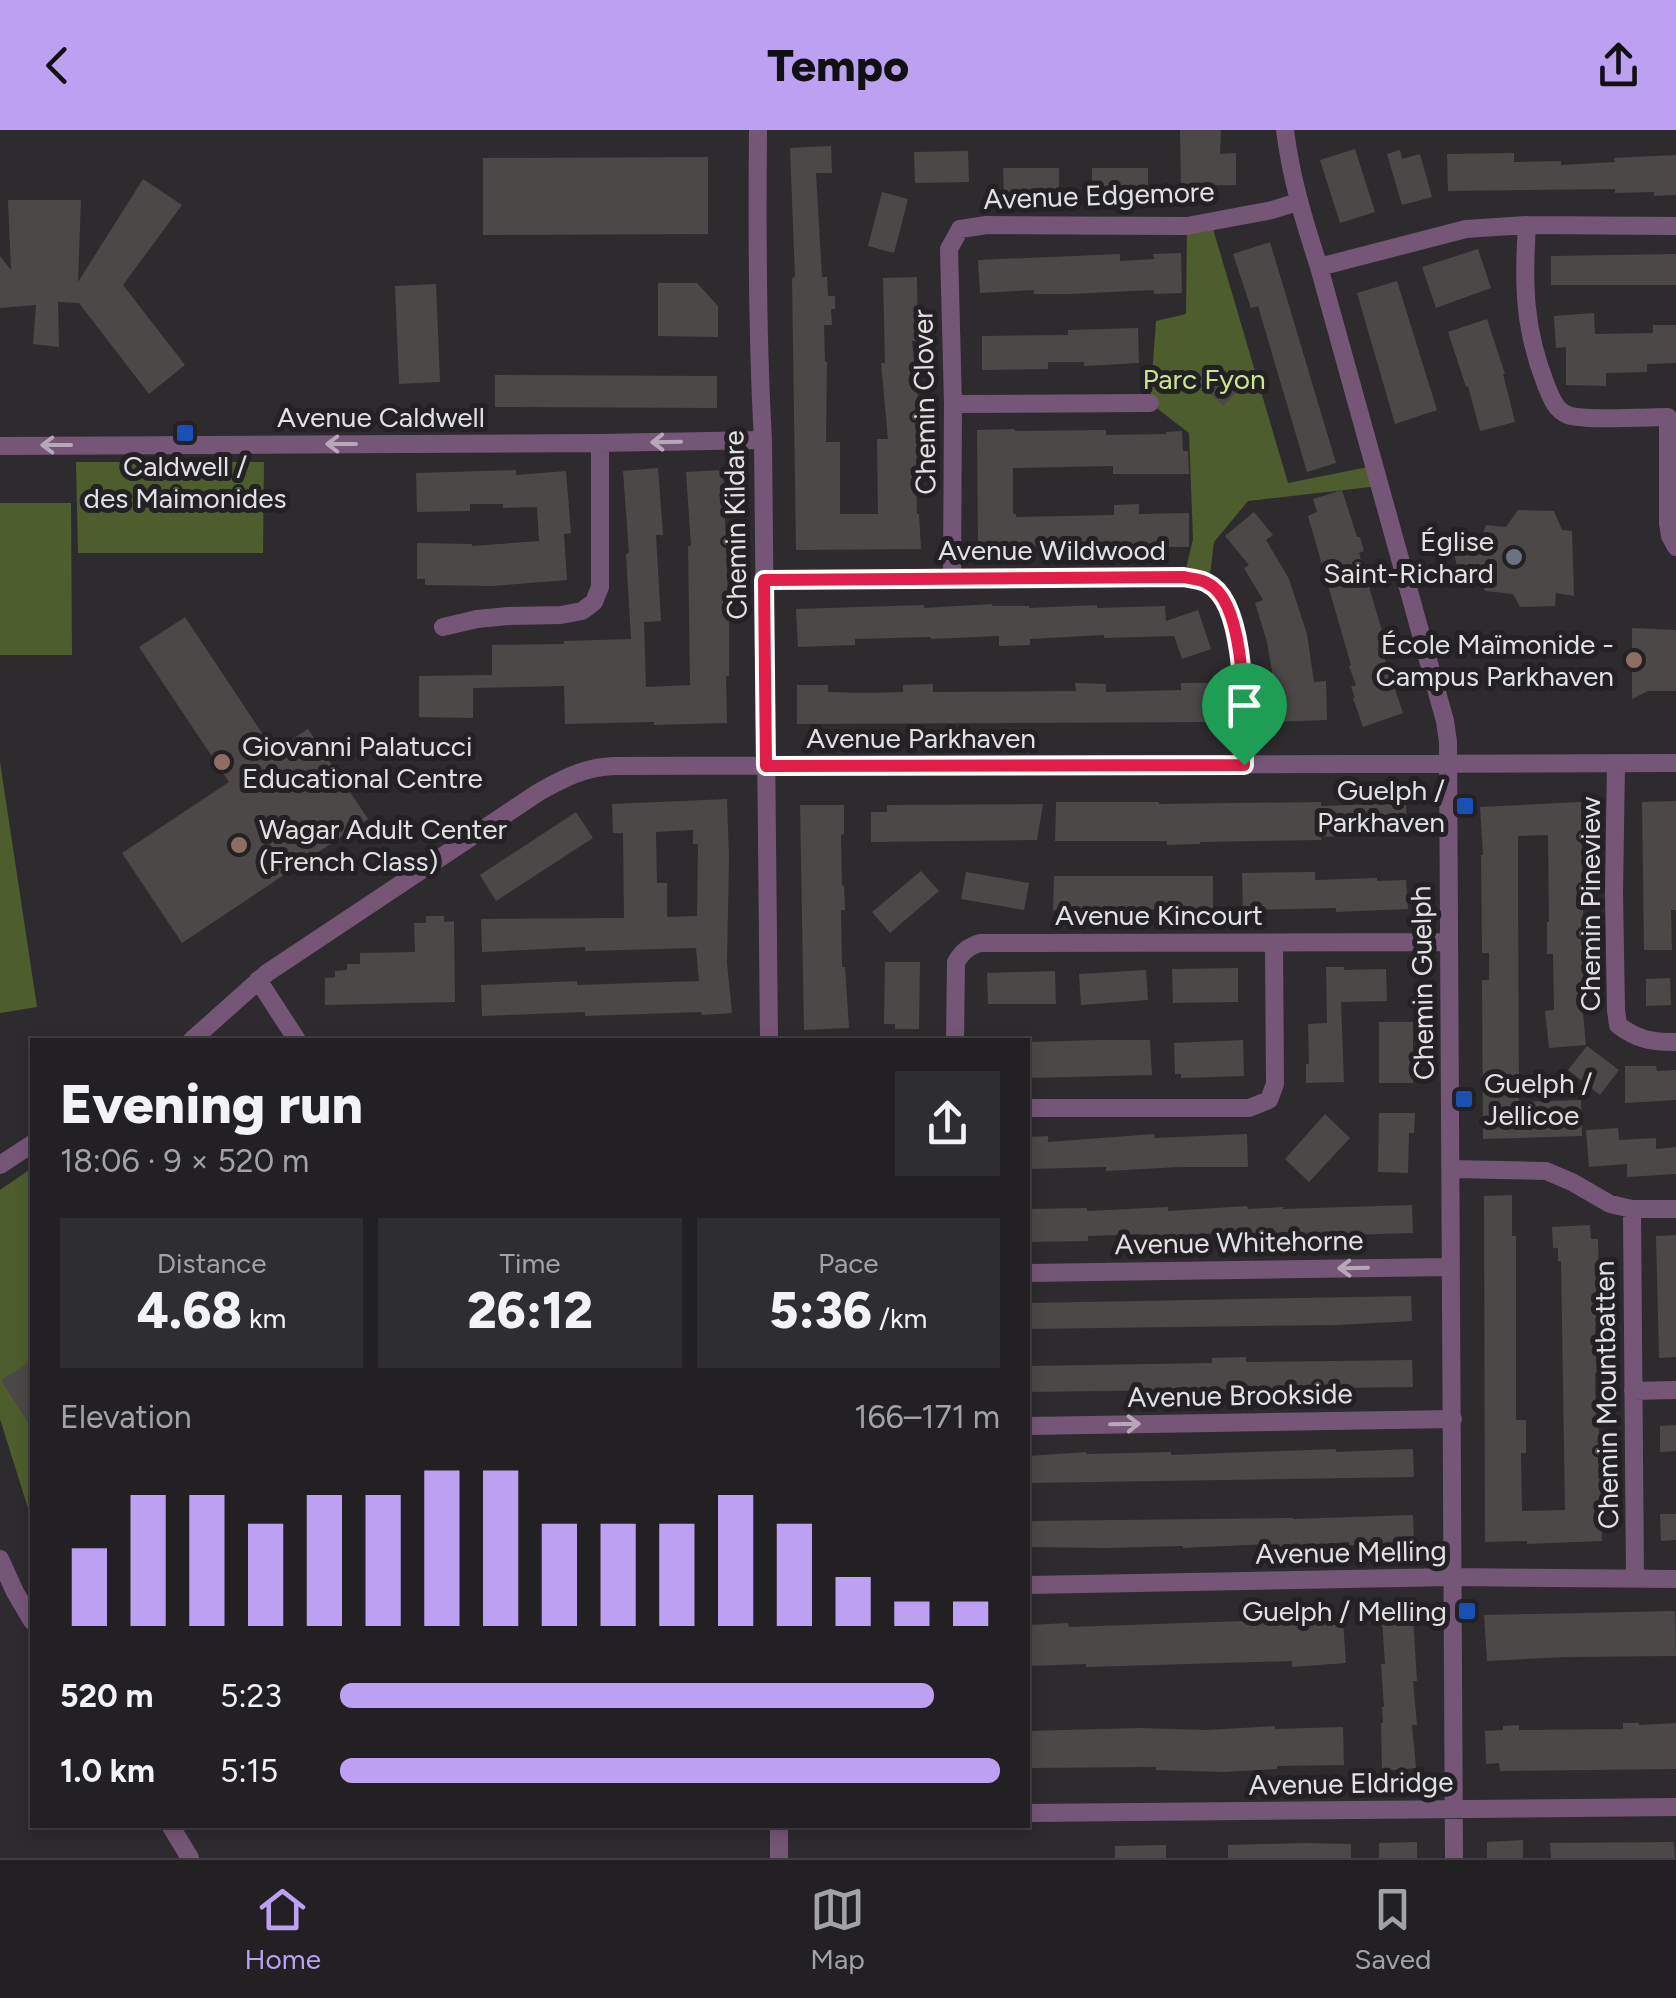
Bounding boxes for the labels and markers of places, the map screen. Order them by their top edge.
marker: Caldwell / des Maimonides [174,422,196,444]
place label: Caldwell / des Maimonides [83,449,287,515]
place label: Église Saint-Richard [1323,524,1494,590]
marker: Église Saint-Richard [1503,546,1525,568]
place label: École Maïmonide - Campus Parkhaven [1375,627,1614,693]
marker: École Maïmonide - Campus Parkhaven [1623,649,1645,671]
pin [1202,663,1287,766]
place label: Giovanni Palatucci Educational Centre [242,729,483,795]
marker: Giovanni Palatucci Educational Centre [211,751,233,773]
place label: Guelph / Parkhaven [1317,773,1445,839]
marker: Guelph / Parkhaven [1454,795,1476,817]
place label: Wagar Adult Center (French Class) [259,812,507,878]
marker: Wagar Adult Center (French Class) [228,834,250,856]
place label: Guelph / Jellicoe [1484,1066,1592,1132]
marker: Guelph / Jellicoe [1453,1088,1475,1110]
place label: Guelph / Melling [1242,1594,1447,1628]
marker: Guelph / Melling [1456,1600,1478,1622]

